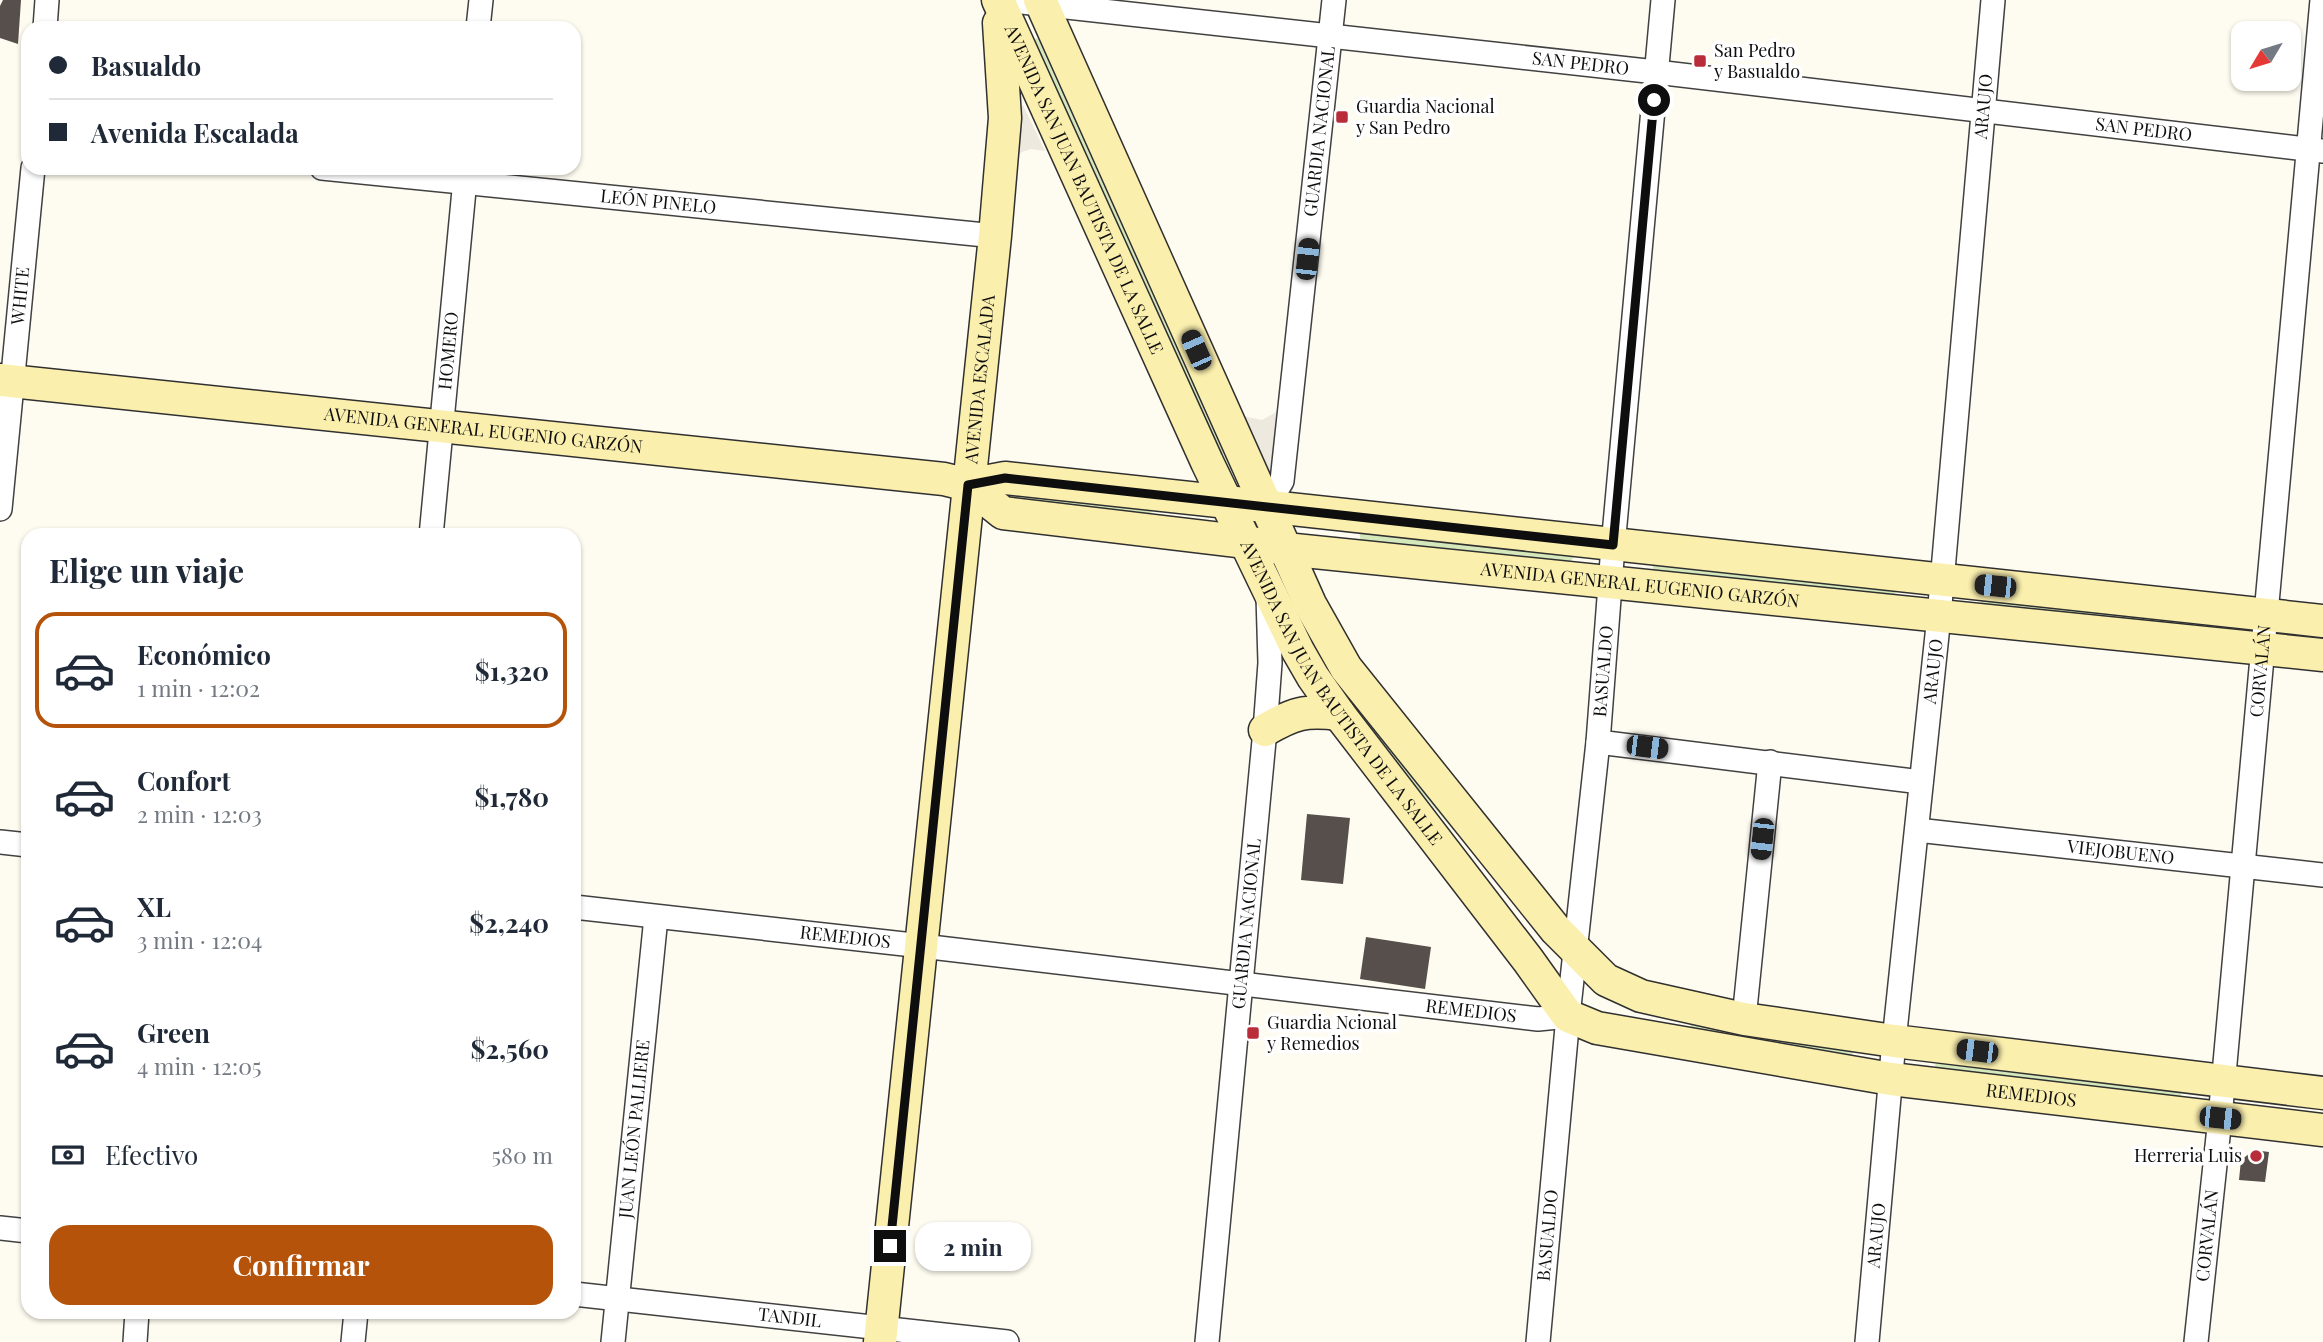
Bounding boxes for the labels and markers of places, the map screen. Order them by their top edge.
place label: San Pedro y Basualdo [1713,38,1800,83]
marker: San Pedro y Basualdo [1692,53,1708,69]
place label: Guardia Nacional y San Pedro [1355,94,1495,139]
marker: Guardia Nacional y San Pedro [1334,109,1350,125]
place label: Guardia Ncional y Remedios [1266,1010,1397,1055]
marker: Guardia Ncional y Remedios [1245,1025,1261,1041]
place label: Herreria Luis [2134,1143,2242,1167]
marker: Herreria Luis [2248,1148,2264,1164]

